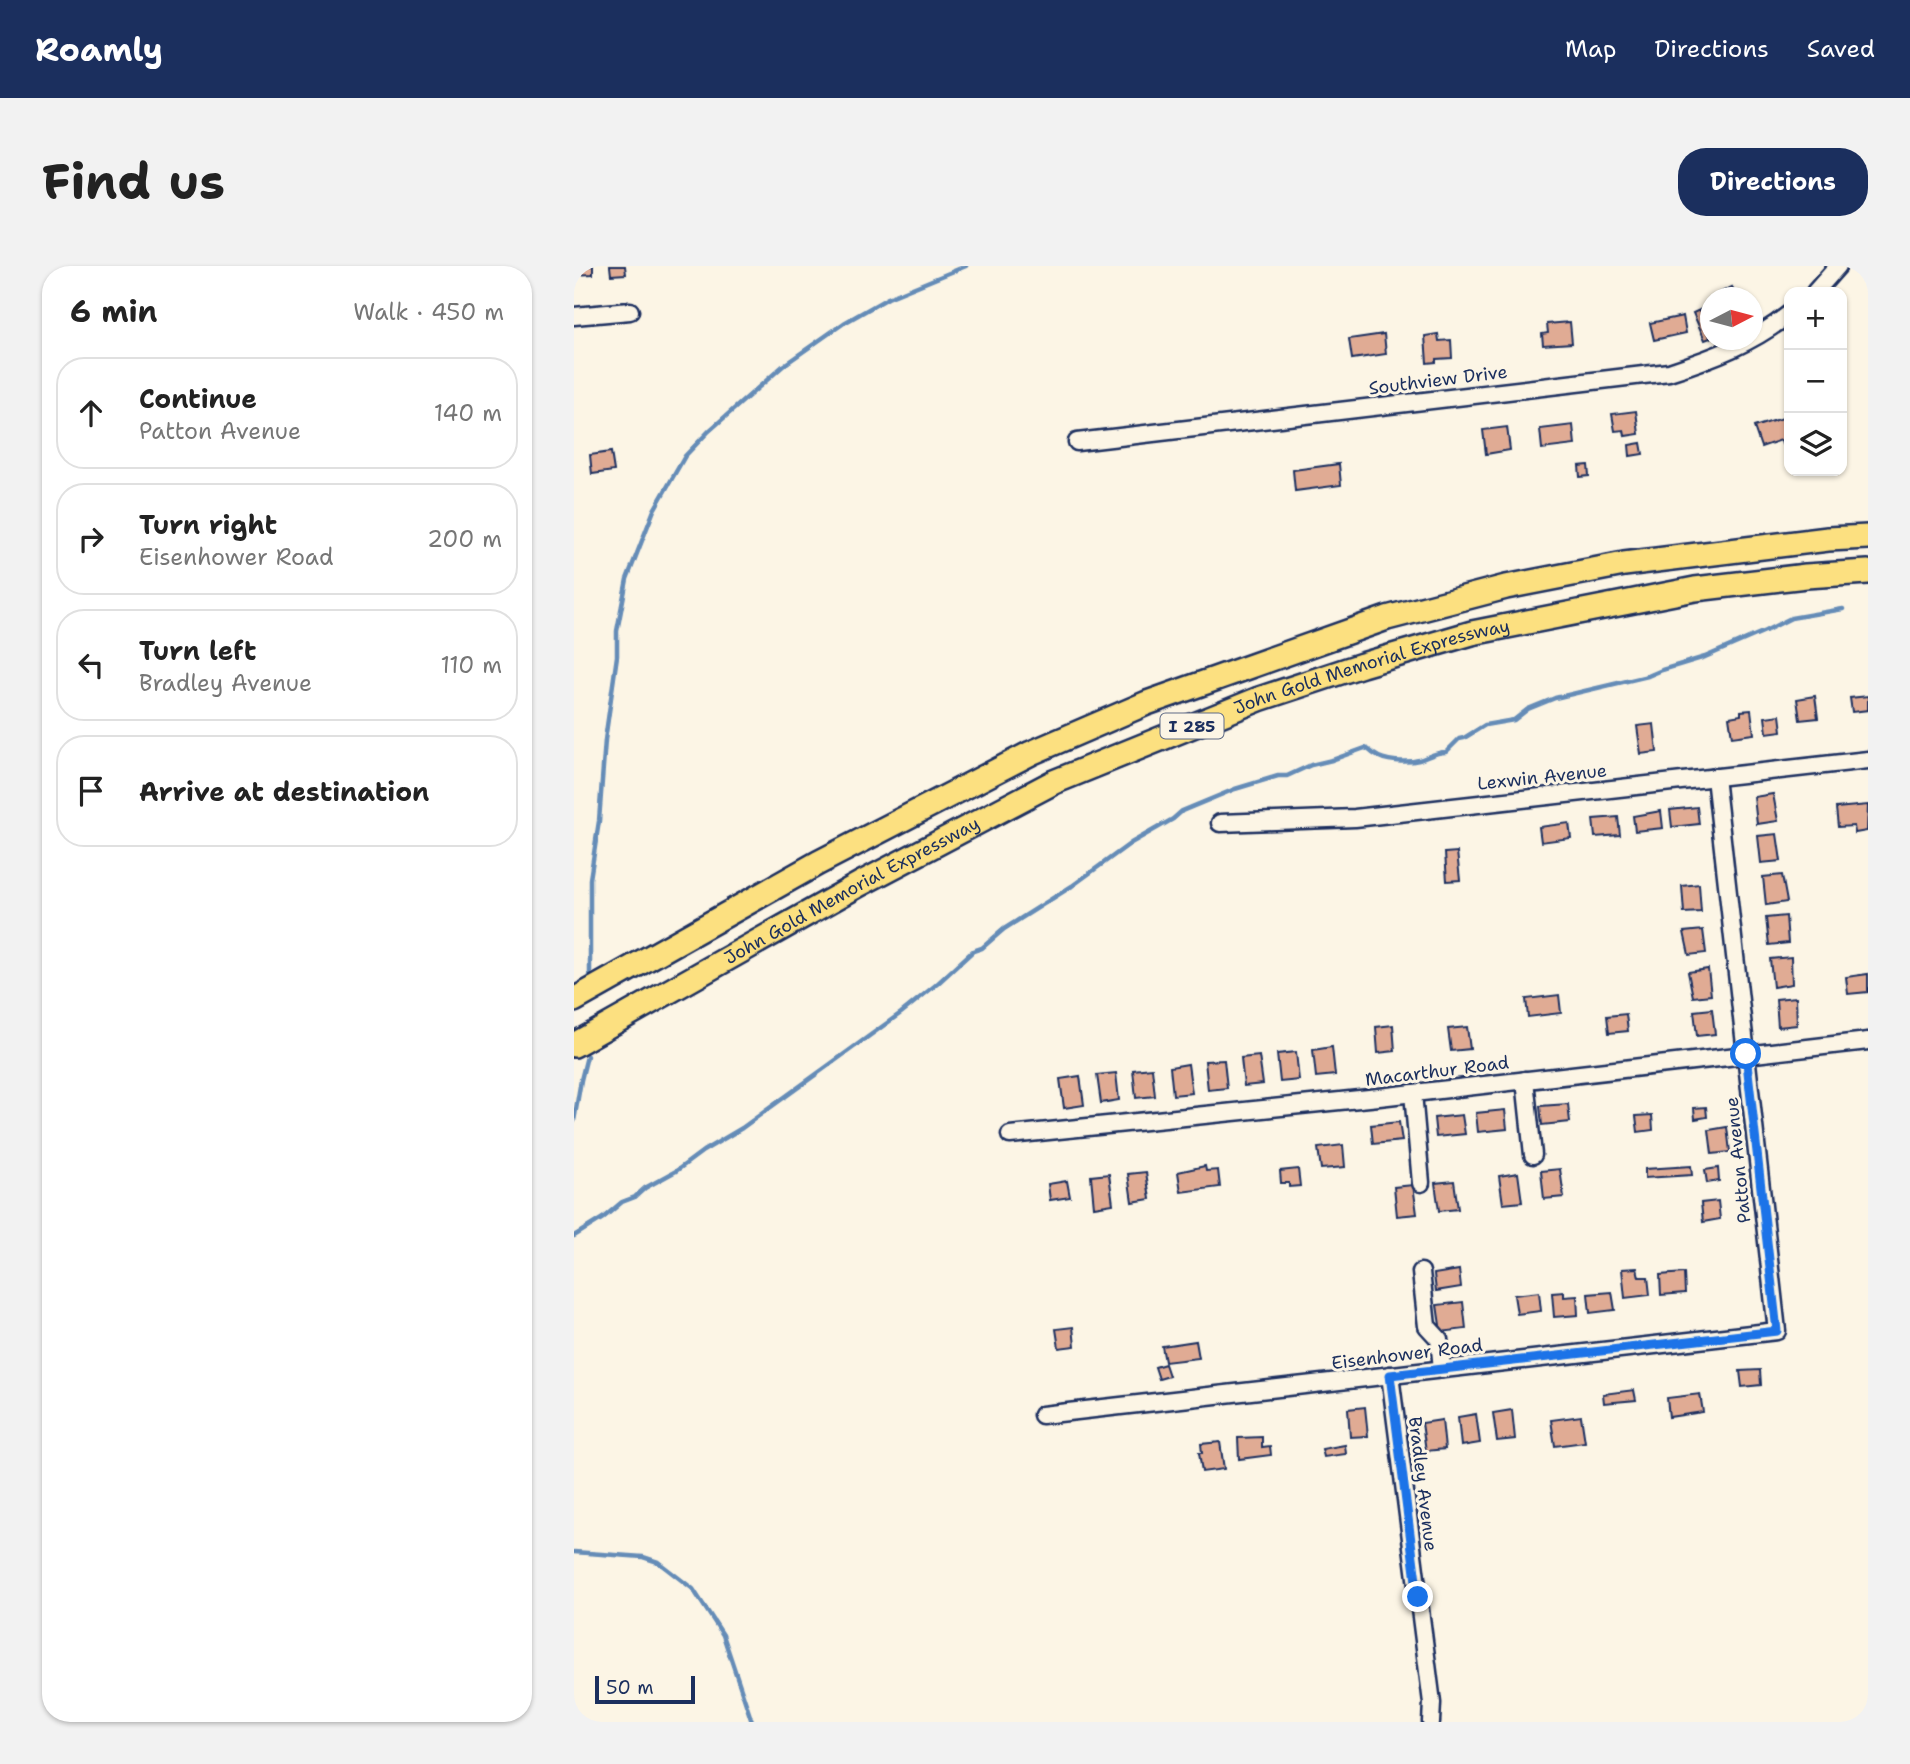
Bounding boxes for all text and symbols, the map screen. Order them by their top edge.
text: Roamly [35,27,163,72]
text: Map [1565,33,1616,65]
text: Directions [1654,33,1769,65]
text: Saved [1807,33,1875,65]
button: Directions [1678,148,1868,216]
text: Find us [42,149,225,215]
north arrow [1700,287,1763,350]
map controls [1784,287,1847,476]
button: + [1784,287,1847,350]
text: 6 min [70,291,157,332]
text: Walk · 450 m [353,297,504,327]
button: − [1784,350,1847,413]
street label: Southview Drive [1367,360,1509,400]
text: Continue [139,381,257,416]
icon: ahead [72,394,110,432]
text: 140 m [434,398,502,428]
button: layers [1784,413,1847,476]
text: Patton Avenue [139,416,301,446]
text: Turn right [139,507,277,542]
icon: right [72,520,110,558]
text: 200 m [427,524,502,554]
text: Eisenhower Road [139,542,334,572]
street label: John Gold Memorial Expressway [1230,614,1512,720]
text: Turn left [139,633,256,668]
icon: left [72,646,110,684]
text: 110 m [440,650,502,680]
text: Bradley Avenue [139,668,312,698]
road number: I 285 [1160,713,1224,738]
street label: Lexwin Avenue [1476,758,1608,796]
icon: arrive [72,772,110,810]
text: Arrive at destination [139,774,429,809]
street label: John Gold Memorial Expressway [720,811,984,970]
route start [1730,1038,1761,1069]
street label: Macarthur Road [1364,1050,1510,1092]
street label: Patton Avenue [1719,1096,1757,1224]
street label: Eisenhower Road [1330,1333,1484,1375]
street label: Bradley Avenue [1403,1415,1443,1553]
route end [1402,1581,1433,1612]
scale bar [595,1673,695,1705]
text: 50 m [606,1675,654,1700]

